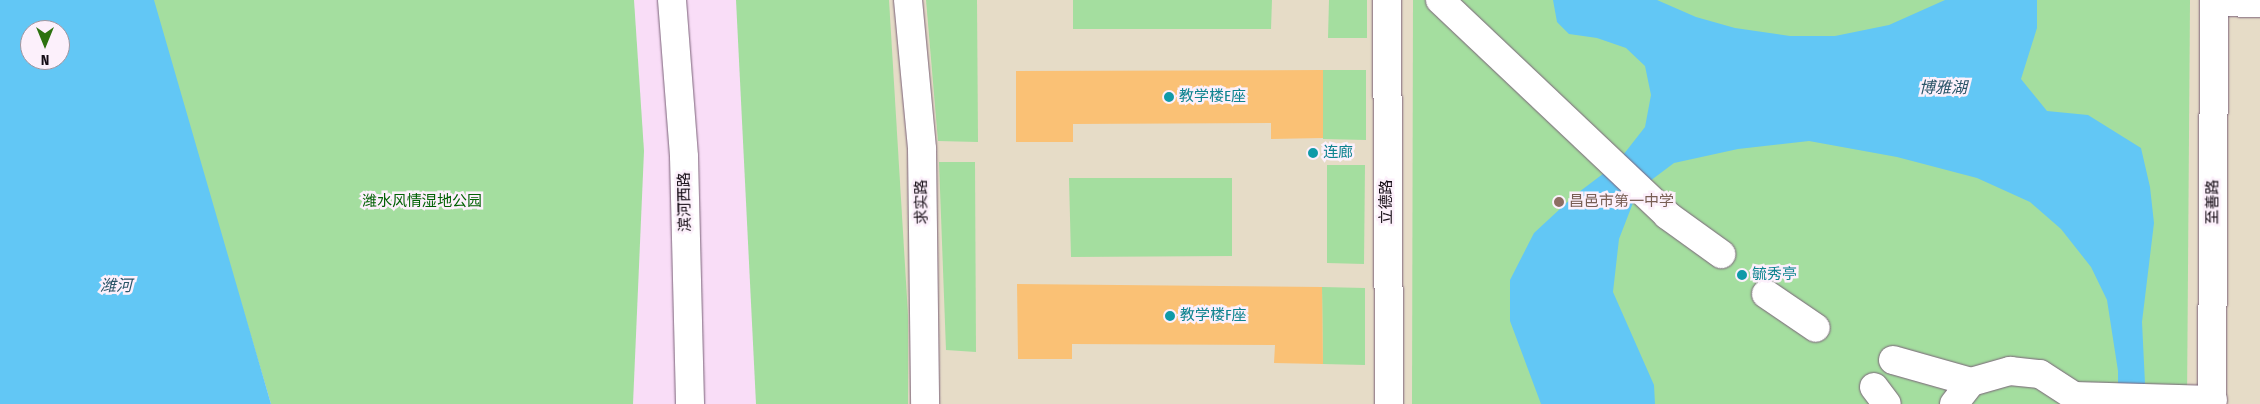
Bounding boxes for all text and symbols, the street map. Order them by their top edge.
north arrow [20,20,70,70]
text: N [41,51,49,68]
water label: 博雅湖 [1919,78,1967,98]
place label: 教学楼E座 [1179,88,1246,106]
marker: 教学楼E座 [1163,91,1175,103]
place label: 连廊 [1323,144,1353,162]
marker: 连廊 [1307,147,1319,159]
street label: 滨河西路 [675,172,695,232]
street label: 求实路 [913,179,931,225]
street label: 立德路 [1378,180,1396,224]
street label: 至善路 [2204,180,2222,224]
park label: 潍水风情湿地公园 [362,193,482,211]
place label: 昌邑市第一中学 [1569,193,1674,211]
marker: 昌邑市第一中学 [1553,196,1565,208]
place label: 毓秀亭 [1752,266,1797,284]
marker: 毓秀亭 [1736,269,1748,281]
water label: 潍河 [100,276,132,296]
place label: 教学楼F座 [1180,307,1247,325]
marker: 教学楼F座 [1164,310,1176,322]

